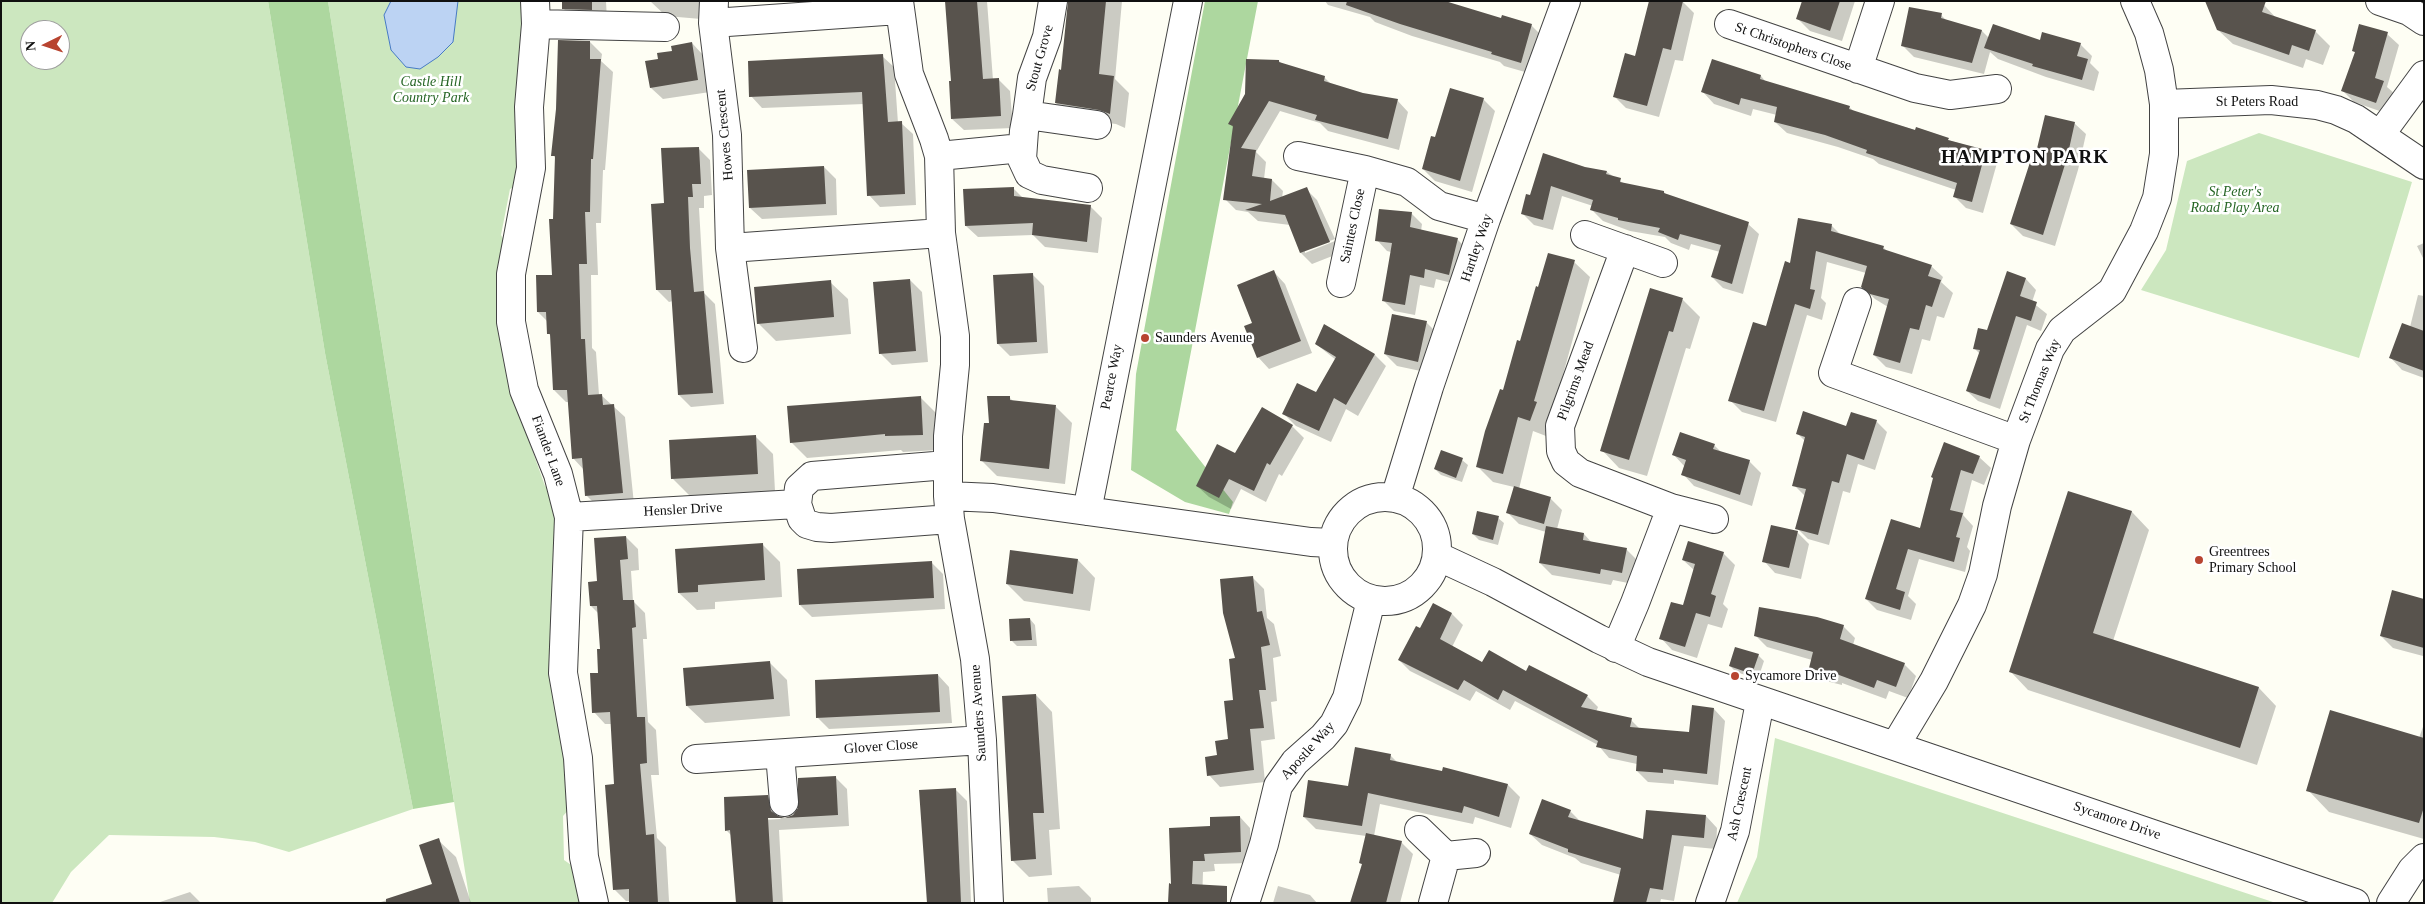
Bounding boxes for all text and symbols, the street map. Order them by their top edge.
street label: St Christophers Close [1733,19,1853,75]
north arrow [20,20,70,70]
street label: Stout Grove [1023,23,1057,93]
text: N [23,40,38,52]
park label: Castle Hill Country Park [393,74,469,106]
street label: Howes Crescent [713,89,737,181]
street label: St Peters Road [2216,94,2298,110]
district label: HAMPTON PARK [1939,147,2111,169]
park label: St Peter's Road Play Area [2191,184,2279,216]
street label: Saintes Close [1337,187,1369,265]
street label: Hartley Way [1458,212,1496,284]
place label: Saunders Avenue [1155,330,1252,346]
marker: Saunders Avenue [1139,332,1151,344]
street label: St Thomas Way [2016,337,2064,425]
street label: Pilgrims Mead [1554,339,1598,423]
street label: Pearce Way [1097,343,1127,411]
street label: Fiander Lane [527,413,569,489]
street label: Hensler Drive [643,500,723,520]
place label: Greentrees Primary School [2209,544,2296,576]
marker: Greentrees Primary School [2193,554,2205,566]
street label: Saunders Avenue [967,664,991,762]
place label: Sycamore Drive [1745,668,1836,684]
marker: Sycamore Drive [1729,670,1741,682]
street label: Apostle Way [1278,718,1338,784]
street label: Glover Close [843,736,919,758]
street label: Ash Crescent [1724,766,1756,842]
street label: Sycamore Drive [2071,798,2163,844]

